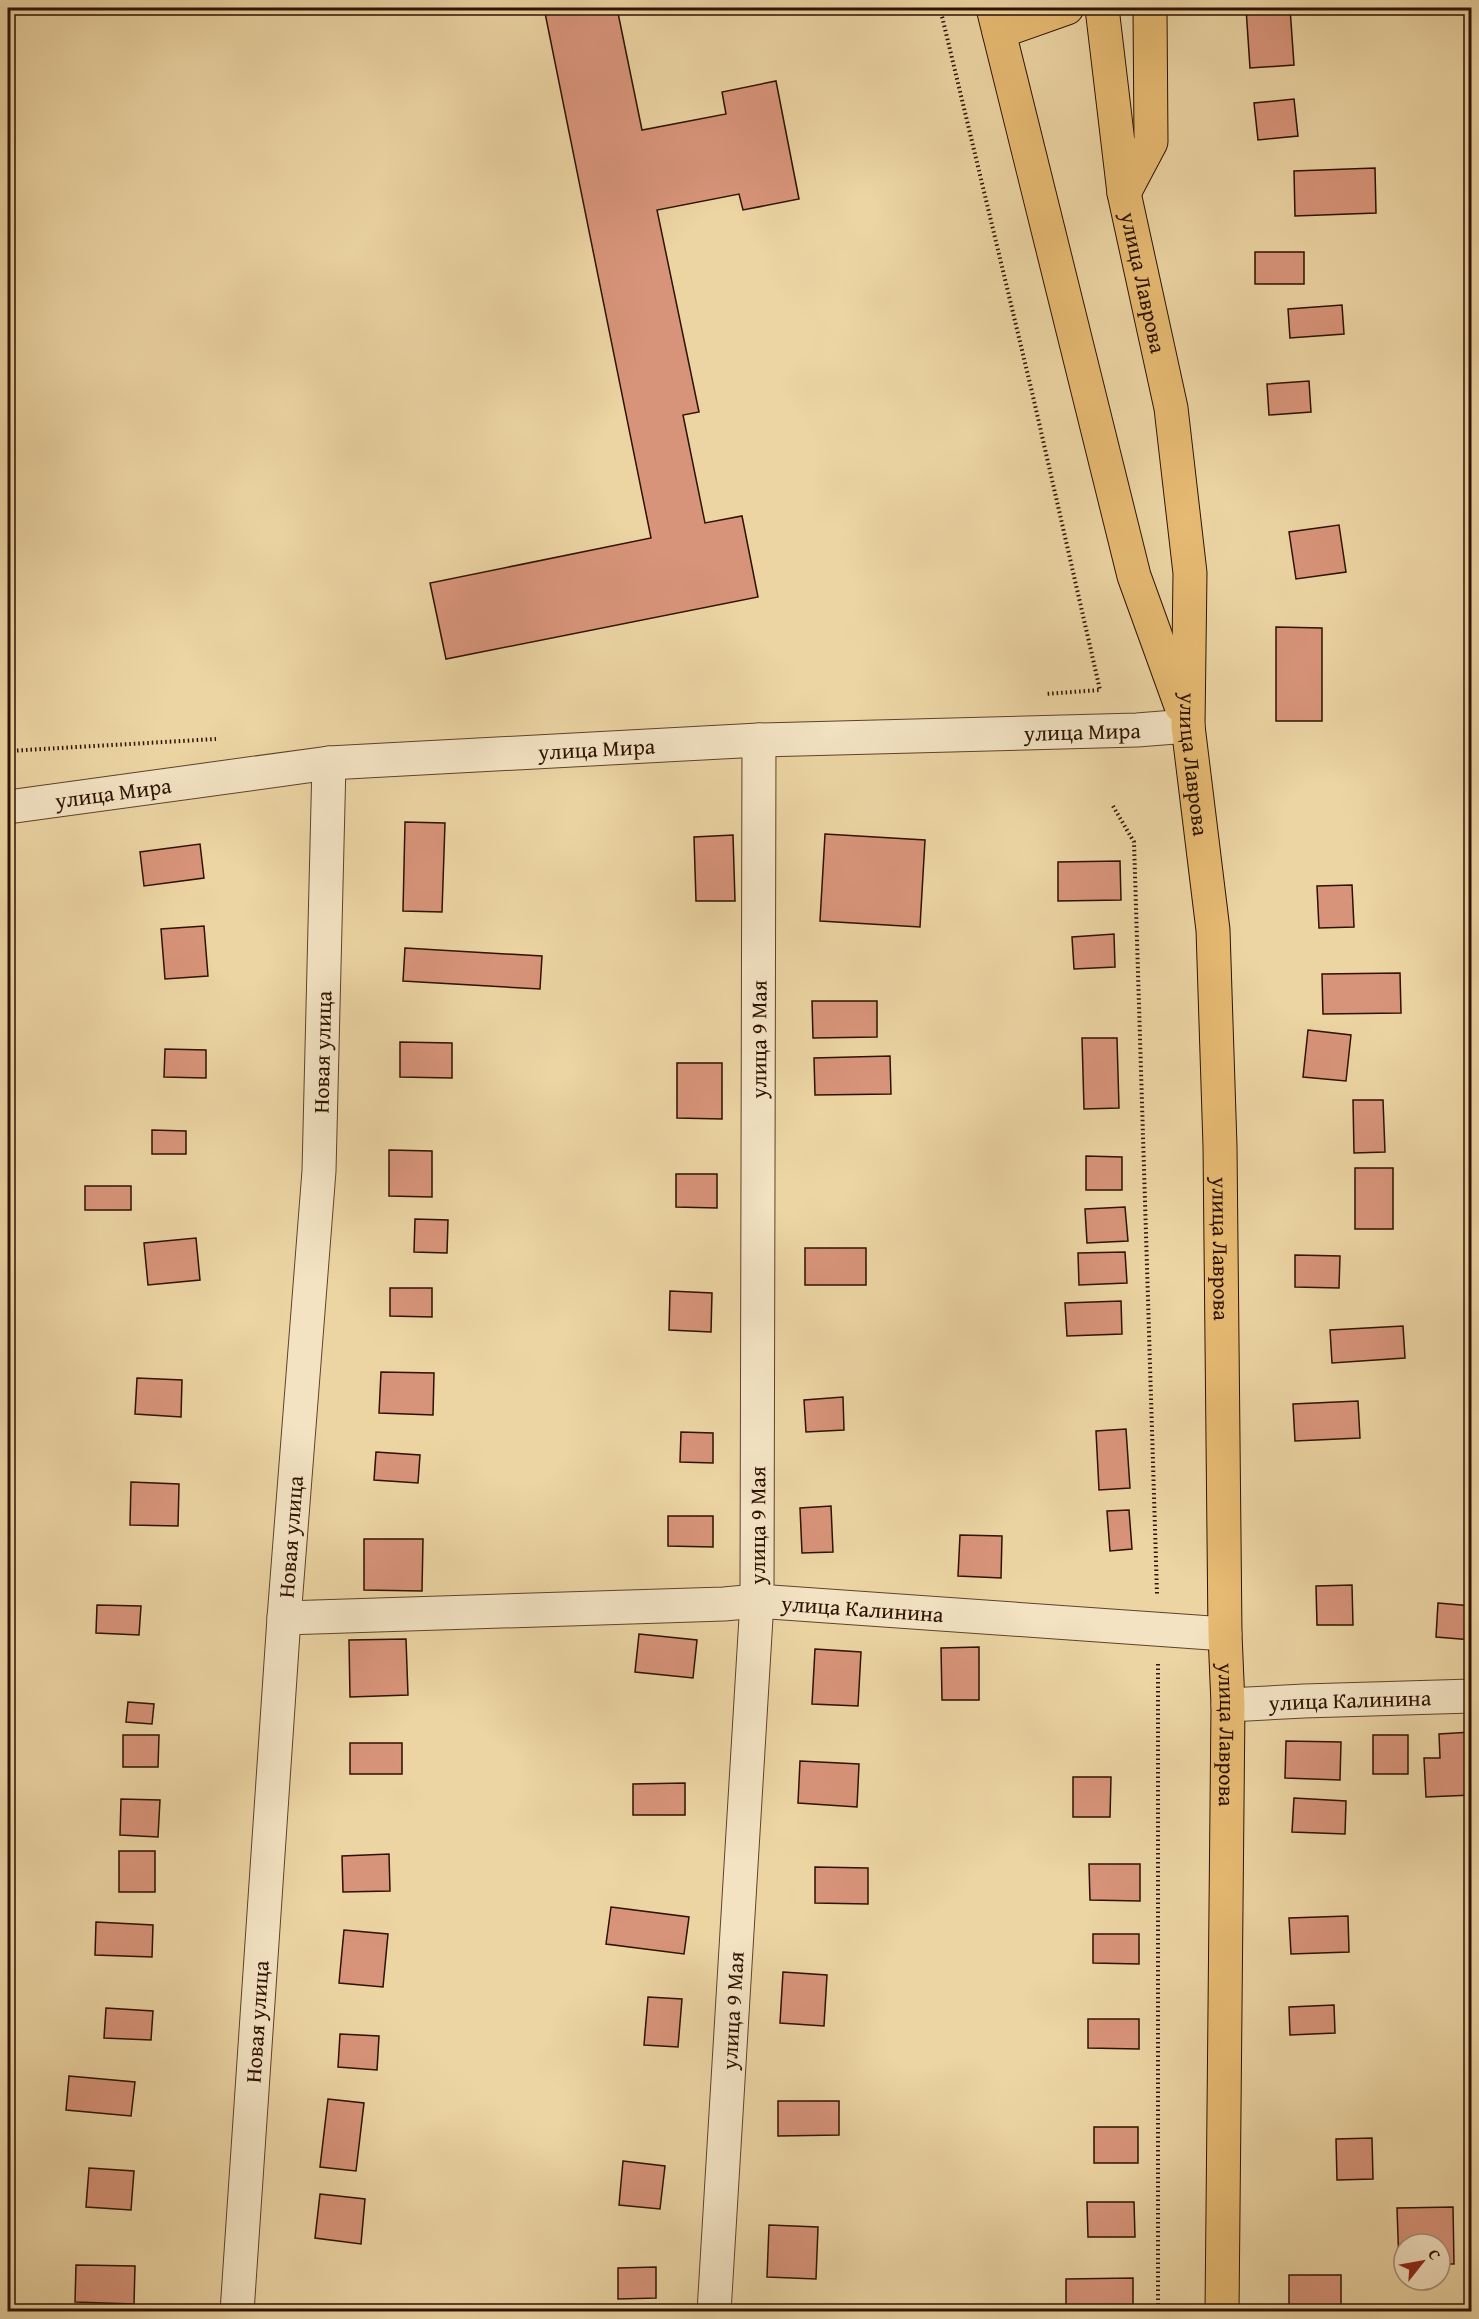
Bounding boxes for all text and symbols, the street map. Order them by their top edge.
street label: улица Лаврова [1112,208,1175,357]
street label: улица Лаврова [1172,691,1217,838]
street label: улица Мира [1022,714,1142,749]
street label: улица Мира [536,730,656,768]
street label: улица Мира [52,769,174,817]
street label: улица 9 Мая [742,980,774,1100]
street label: Новая улица [304,990,339,1114]
street label: улица Лаврова [1204,1176,1238,1321]
street label: улица 9 Мая [741,1466,773,1586]
street label: Новая улица [270,1474,311,1599]
street label: улица Калинина [779,1587,945,1630]
street label: улица Лаврова [1210,1661,1244,1807]
street label: улица Калинина [1267,1681,1432,1719]
street label: улица 9 Мая [713,1950,752,2072]
street label: Новая улица [237,1959,277,2084]
north arrow [1392,2232,1452,2292]
text: С [1422,2244,1447,2264]

